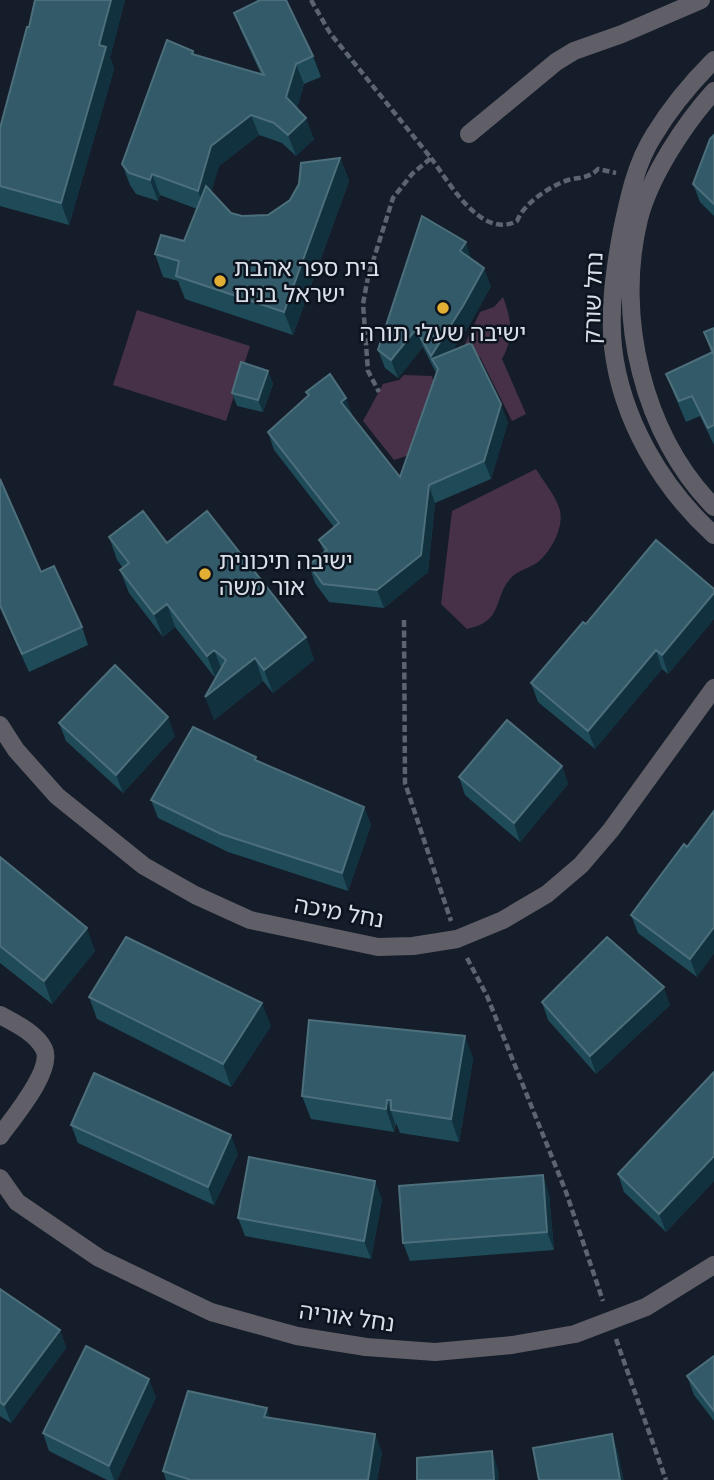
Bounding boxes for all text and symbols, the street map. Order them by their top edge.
street label: נחל שורק [576,252,610,344]
place label: בית ספר אהבת ישראל בנים [234,253,380,309]
marker: בית ספר אהבת ישראל בנים [212,273,228,289]
marker: ישיבה שעלי תורה [435,300,451,316]
place label: ישיבה שעלי תורה [360,318,526,348]
place label: ישיבה תיכונית אור משה [219,546,353,602]
marker: ישיבה תיכונית אור משה [197,566,213,582]
street label: נחל מיכה [292,889,386,935]
street label: נחל אוריה [297,1295,397,1339]

